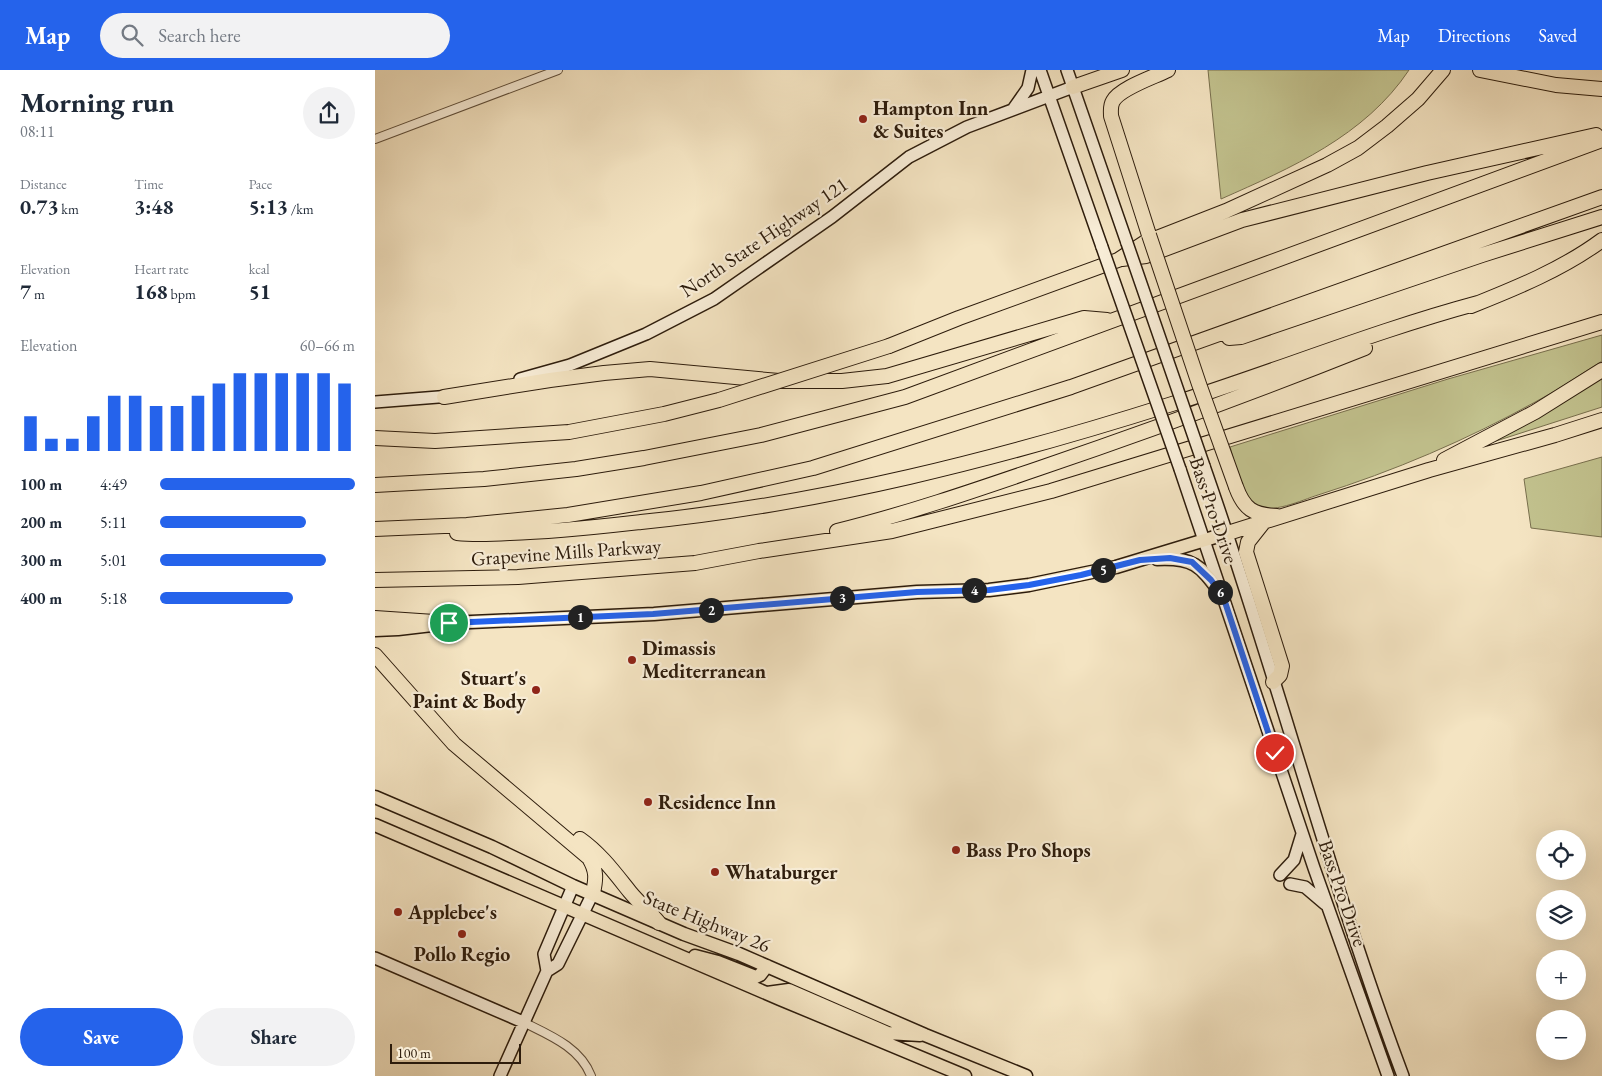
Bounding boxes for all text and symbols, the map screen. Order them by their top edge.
search box [100,13,450,58]
text: Map [25,20,70,51]
icon: search [118,21,146,49]
text: Search here [158,23,241,48]
text: Map [1378,24,1410,47]
text: Directions [1438,24,1510,47]
text: Saved [1538,24,1577,47]
text: Morning run [20,84,174,120]
button: share [303,87,355,139]
place label: Hampton Inn & Suites [873,95,988,144]
marker: Hampton Inn & Suites [857,113,869,125]
text: 08:11 [20,121,55,142]
street label: North State Highway 121 [675,171,853,303]
text: Distance [20,175,67,193]
text: Time [134,175,164,193]
text: Pace [249,175,272,193]
text: 0.73 [20,193,59,220]
text: 3:48 [134,193,174,220]
text: 5:13 [249,193,288,220]
text: km [59,200,79,218]
text: /km [288,200,314,218]
text: Elevation [20,260,70,278]
text: Heart rate [134,260,189,278]
text: kcal [249,260,270,278]
text: 7 [20,278,31,305]
text: 168 [134,278,168,305]
text: 51 [249,278,271,305]
text: m [31,285,45,303]
text: bpm [168,285,196,303]
text: Elevation [20,335,78,356]
text: 60–66 m [300,335,355,356]
street label: Bass Pro Drive [1184,453,1244,567]
text: 100 m [20,474,62,495]
text: 4:49 [100,474,127,495]
text: 200 m [20,512,62,533]
text: 5:11 [100,512,127,533]
street label: Grapevine Mills Parkway [470,532,662,572]
text: 300 m [20,550,62,571]
text: 5:01 [100,550,127,571]
pin: 5 [1091,558,1115,582]
text: 5 [1100,561,1107,579]
pin: 4 [961,578,987,602]
pin: 6 [1207,580,1233,604]
text: 4 [971,581,978,599]
text: 6 [1217,583,1224,601]
pin: 3 [829,586,855,610]
text: 400 m [20,588,62,609]
text: 5:18 [100,588,127,609]
text: 3 [839,589,846,607]
pin: 2 [699,598,723,622]
text: 2 [708,601,715,619]
pin [428,602,470,644]
pin: 1 [567,604,593,630]
text: 1 [577,608,584,626]
icon: arrive [435,609,463,637]
place label: Dimassis Mediterranean [642,635,766,684]
marker: Dimassis Mediterranean [626,654,638,666]
place label: Stuart's Paint & Body [413,665,526,714]
marker: Stuart's Paint & Body [530,684,542,696]
pin [1254,732,1296,774]
icon: check [1261,739,1289,767]
place label: Residence Inn [658,789,776,815]
marker: Residence Inn [642,796,654,808]
map controls [1536,830,1586,1060]
button: locate [1536,830,1586,880]
street label: Bass Pro Drive [1313,836,1373,950]
place label: Bass Pro Shops [966,837,1091,863]
marker: Bass Pro Shops [950,844,962,856]
place label: Whataburger [725,859,838,885]
marker: Whataburger [709,866,721,878]
street label: State Highway 26 [640,884,775,958]
button: layers [1536,890,1586,940]
place label: Applebee's [407,899,497,925]
marker: Applebee's [392,906,404,918]
marker: Pollo Regio [456,928,468,940]
place label: Pollo Regio [414,941,510,967]
button: + [1536,950,1586,1000]
button: Save [20,1008,183,1066]
button: Share [193,1008,355,1066]
button: − [1536,1010,1586,1060]
scale bar [390,1041,521,1064]
text: 100 m [397,1044,431,1062]

